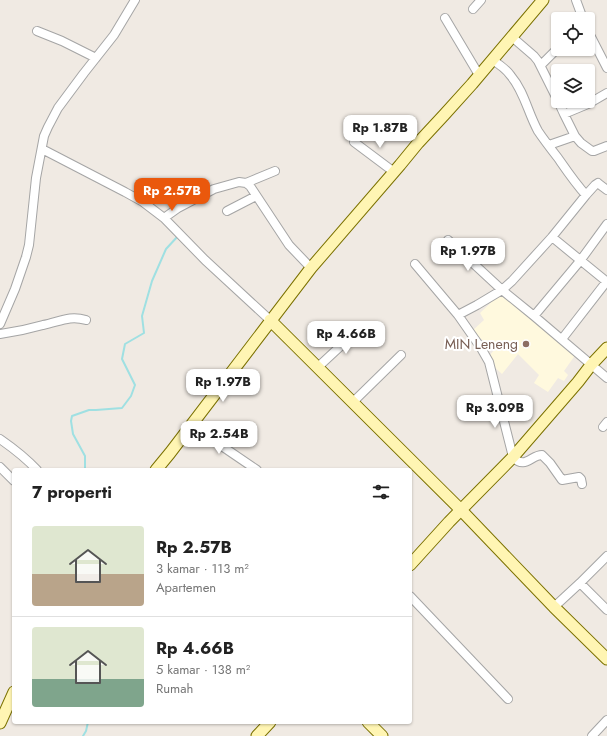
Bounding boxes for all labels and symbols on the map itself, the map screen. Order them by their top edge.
pin: Rp 1.87B [339,115,421,149]
pin: Rp 2.57B [131,178,213,212]
pin: Rp 1.97B [427,238,509,272]
pin: Rp 4.66B [305,321,387,355]
place label: MIN Leneng [445,334,518,354]
marker: MIN Leneng [521,339,531,349]
pin: Rp 1.97B [182,369,264,403]
pin: Rp 3.09B [454,395,536,429]
pin: Rp 2.54B [178,421,260,455]

